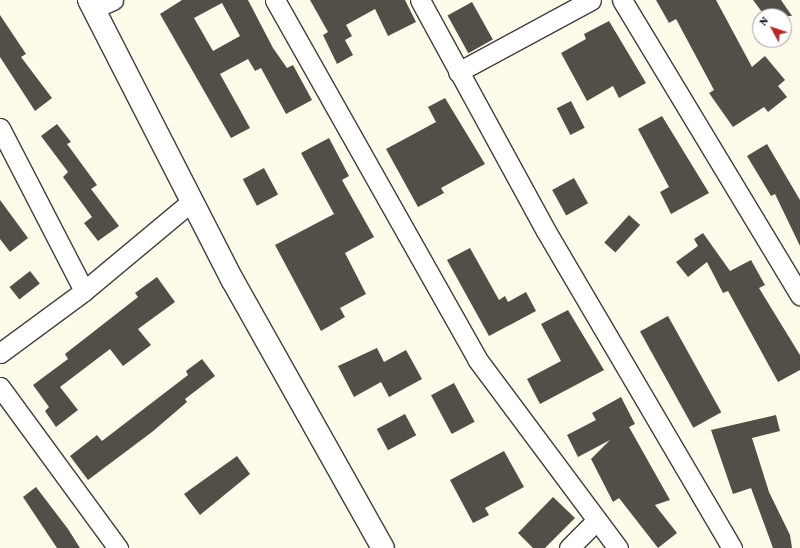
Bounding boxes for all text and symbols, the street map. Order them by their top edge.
north arrow [752,8,792,48]
text: N [757,14,771,28]

